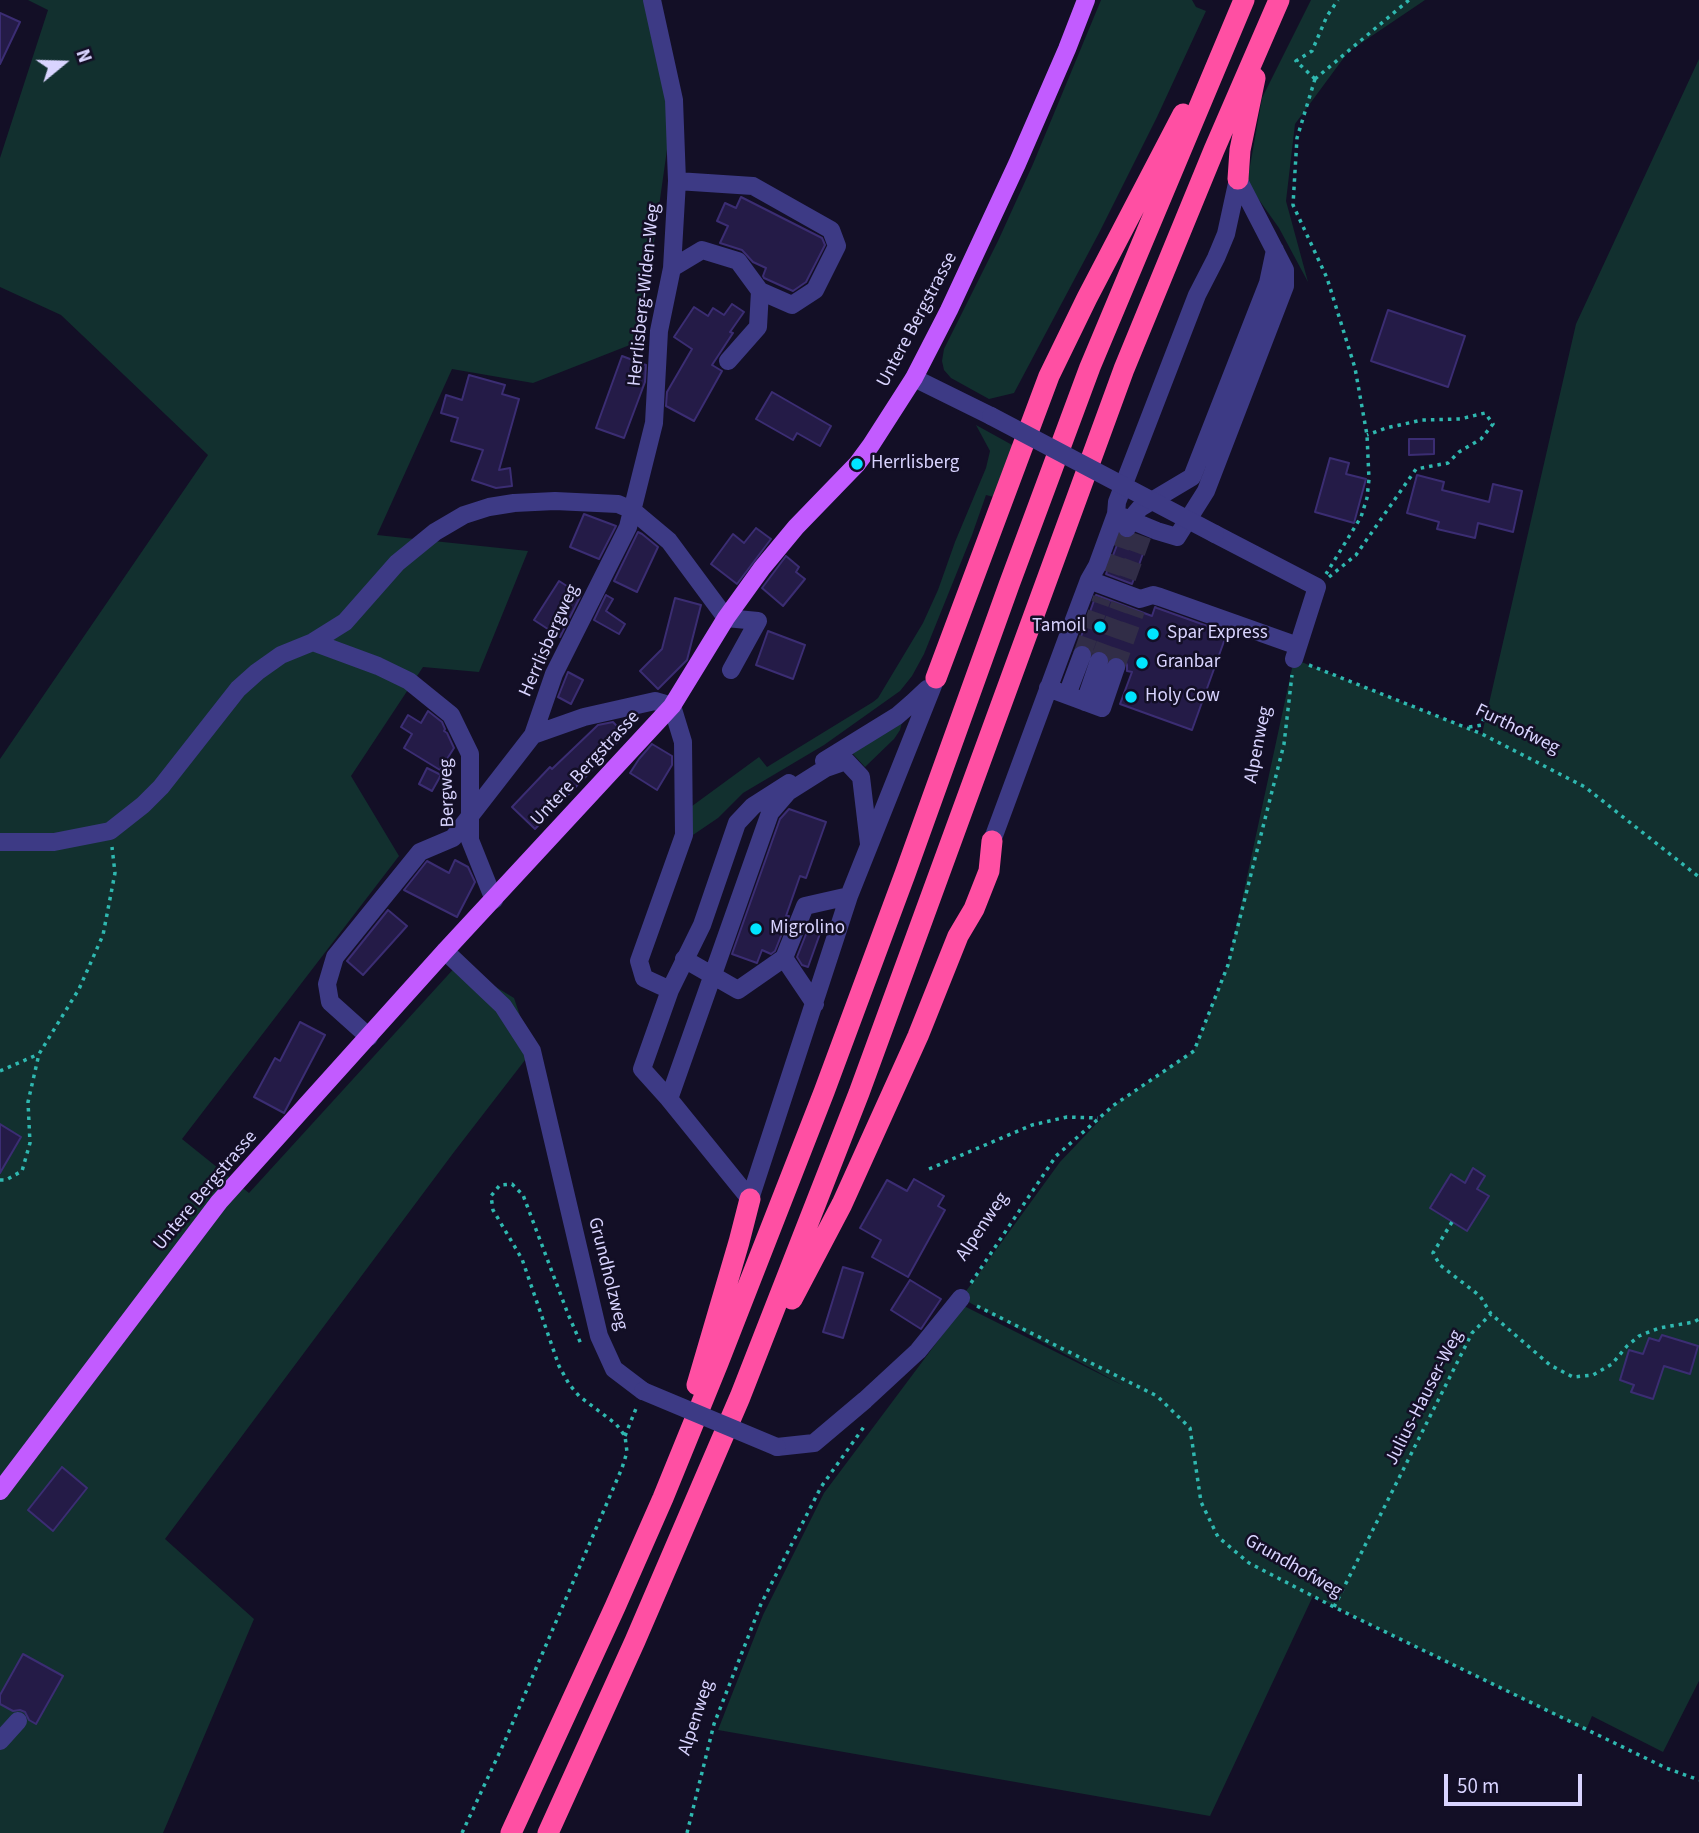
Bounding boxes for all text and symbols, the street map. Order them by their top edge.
north arrow [28,28,98,98]
text: N [69,46,98,66]
street label: Herrlisberg-Widen-Weg [624,203,666,387]
street label: Untere Bergstrasse [873,249,963,391]
place label: Herrlisberg [871,453,959,475]
marker: Herrlisberg [849,456,865,472]
street label: Herrlisbergweg [515,581,585,701]
place label: Tamoil [1032,616,1086,638]
marker: Tamoil [1092,619,1108,635]
place label: Spar Express [1167,623,1268,645]
marker: Spar Express [1145,626,1161,642]
place label: Granbar [1156,652,1220,674]
marker: Granbar [1134,655,1150,671]
place label: Holy Cow [1145,686,1220,708]
marker: Holy Cow [1123,689,1139,705]
street label: Furthofweg [1471,700,1563,760]
street label: Alpenweg [1240,705,1278,785]
street label: Untere Bergstrasse [527,707,645,831]
street label: Bergweg [435,758,461,828]
place label: Migrolino [770,918,845,940]
marker: Migrolino [748,921,764,937]
street label: Untere Bergstrasse [149,1126,263,1256]
street label: Alpenweg [952,1188,1014,1266]
street label: Grundholzweg [582,1215,632,1333]
street label: Julius-Hauser-Weg [1381,1327,1469,1469]
street label: Grundhofweg [1240,1530,1346,1604]
street label: Alpenweg [674,1677,720,1759]
scale bar [1447,1759,1585,1803]
text: 50 m [1457,1771,1499,1801]

